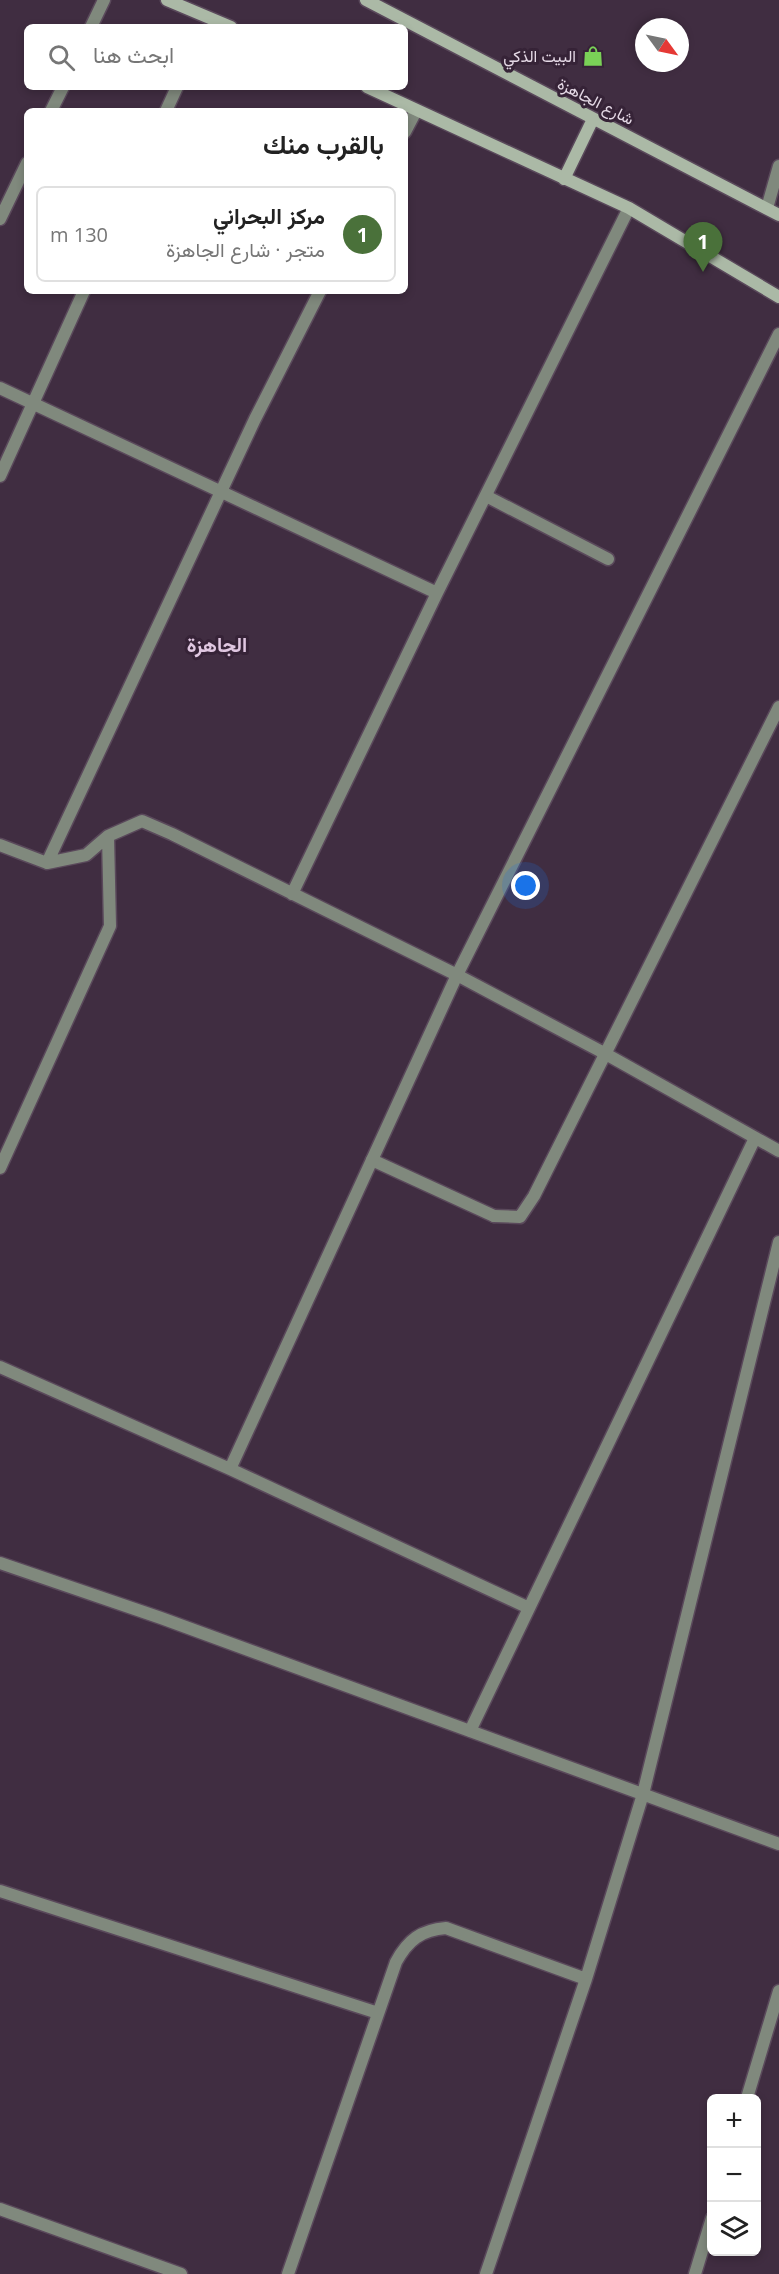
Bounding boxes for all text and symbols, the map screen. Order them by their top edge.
north arrow [635,18,689,72]
search box [24,24,408,90]
text: ابحث هنا [93,39,174,69]
icon: search [45,41,78,74]
shop icon: البيت الذكي [581,44,605,68]
place label: البيت الذكي [503,45,576,70]
street label: شارع الجاهزة [553,72,638,131]
text: بالقرب منك [263,126,384,162]
text: مركز البحراني [213,200,325,230]
text: 130 m [50,221,108,248]
text: 1 [357,221,368,248]
pin: 1 [684,222,722,272]
text: متجر · شارع الجاهزة [166,236,325,263]
district label: الجاهزة [187,631,247,658]
your location [511,871,540,900]
map controls [707,2094,761,2256]
button: + [707,2094,761,2148]
button: − [707,2148,761,2202]
button: layers [707,2202,761,2256]

